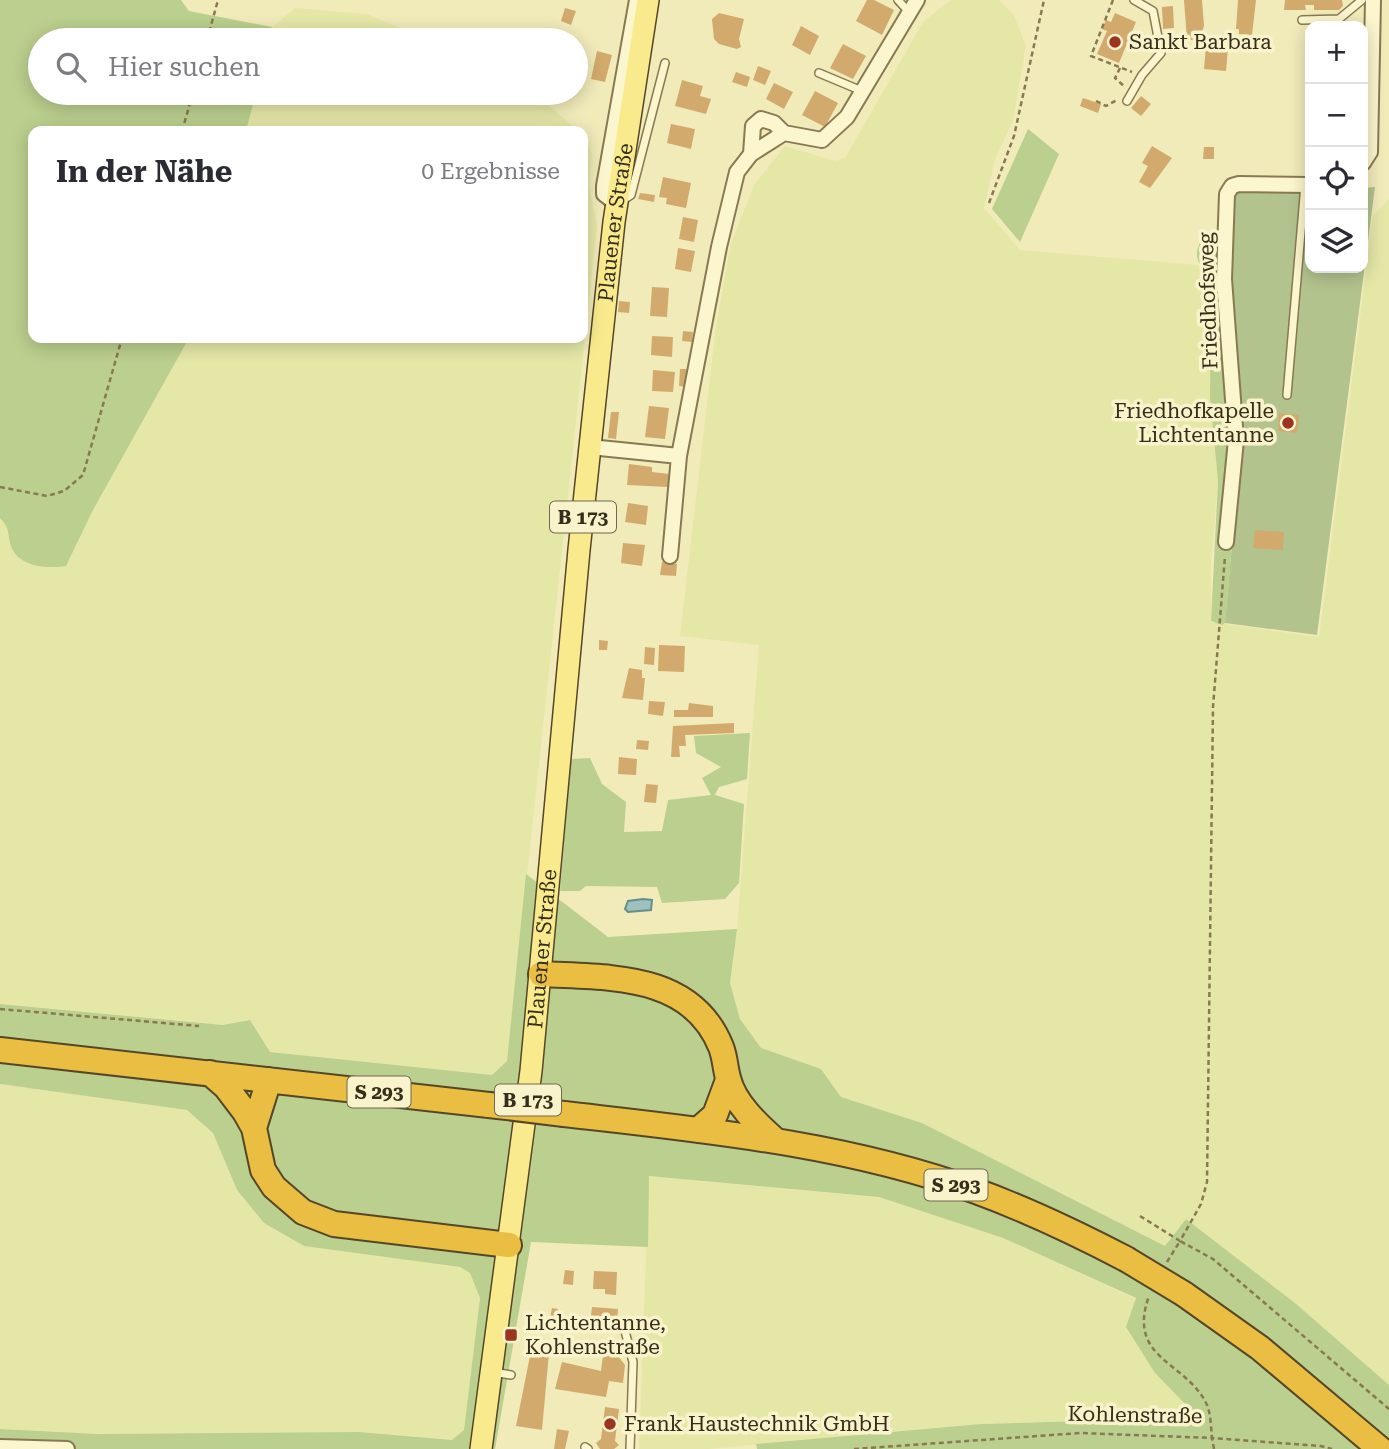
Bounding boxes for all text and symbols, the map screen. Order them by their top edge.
map controls [1305,21,1368,273]
button: + [1305,21,1368,84]
search box [28,28,588,105]
place label: Sankt Barbara [1129,30,1272,54]
marker: Sankt Barbara [1107,34,1123,50]
icon: search [52,48,90,86]
text: Hier suchen [108,52,260,82]
button: − [1305,84,1368,147]
street label: Plauener Straße [594,141,638,303]
button: locate [1305,147,1368,210]
text: In der Nähe [56,154,232,189]
text: 0 Ergebnisse [421,158,560,185]
button: layers [1305,210,1368,273]
street label: Friedhofsweg [1194,232,1222,370]
place label: Friedhofkapelle Lichtentanne [1114,399,1274,447]
marker: Friedhofkapelle Lichtentanne [1280,415,1296,431]
road number: B 173 [550,502,616,532]
street label: Plauener Straße [523,868,562,1030]
road number: S 293 [348,1076,410,1108]
road number: B 173 [495,1084,561,1116]
road number: S 293 [925,1170,988,1200]
place label: Lichtentanne, Kohlenstraße [525,1311,666,1359]
marker: Lichtentanne, Kohlenstraße [503,1327,519,1343]
street label: Kohlenstraße [1067,1402,1203,1428]
place label: Frank Haustechnik GmbH [624,1412,889,1436]
marker: Frank Haustechnik GmbH [602,1416,618,1432]

